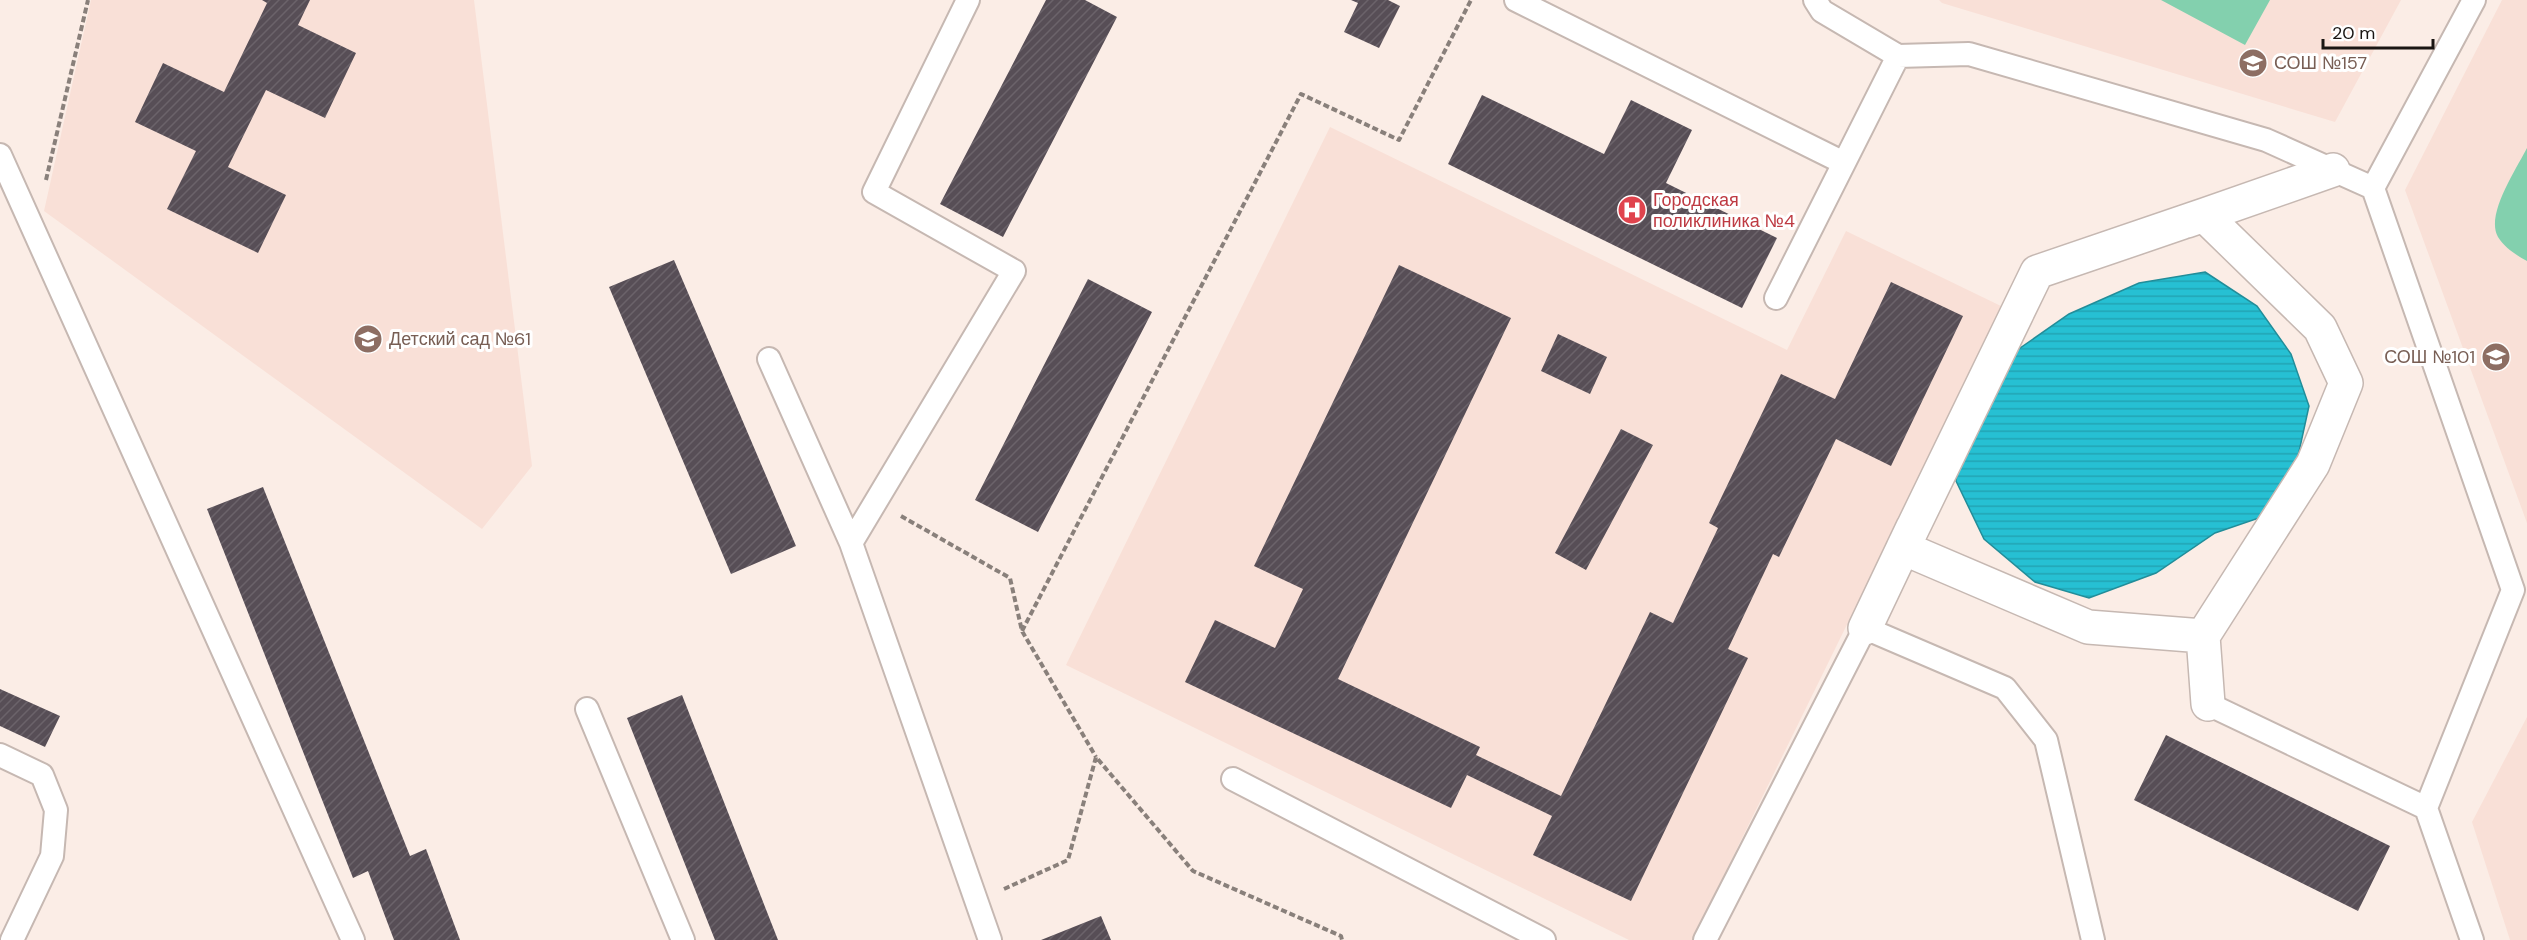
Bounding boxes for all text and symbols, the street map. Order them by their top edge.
scale bar [2323,12,2432,50]
text: 20 m [2332,21,2375,45]
school or university icon: СОШ №157 [2237,47,2269,79]
place label: СОШ №157 [2274,51,2367,75]
place label: Городская поликлиника №4 [1653,188,1795,233]
hospital icon: Городская поликлиника №4 [1616,194,1648,226]
school or university icon: Детский сад №61 [352,323,384,355]
place label: Детский сад №61 [389,327,531,351]
school or university icon: СОШ №101 [2480,341,2512,373]
place label: СОШ №101 [2384,345,2475,369]

